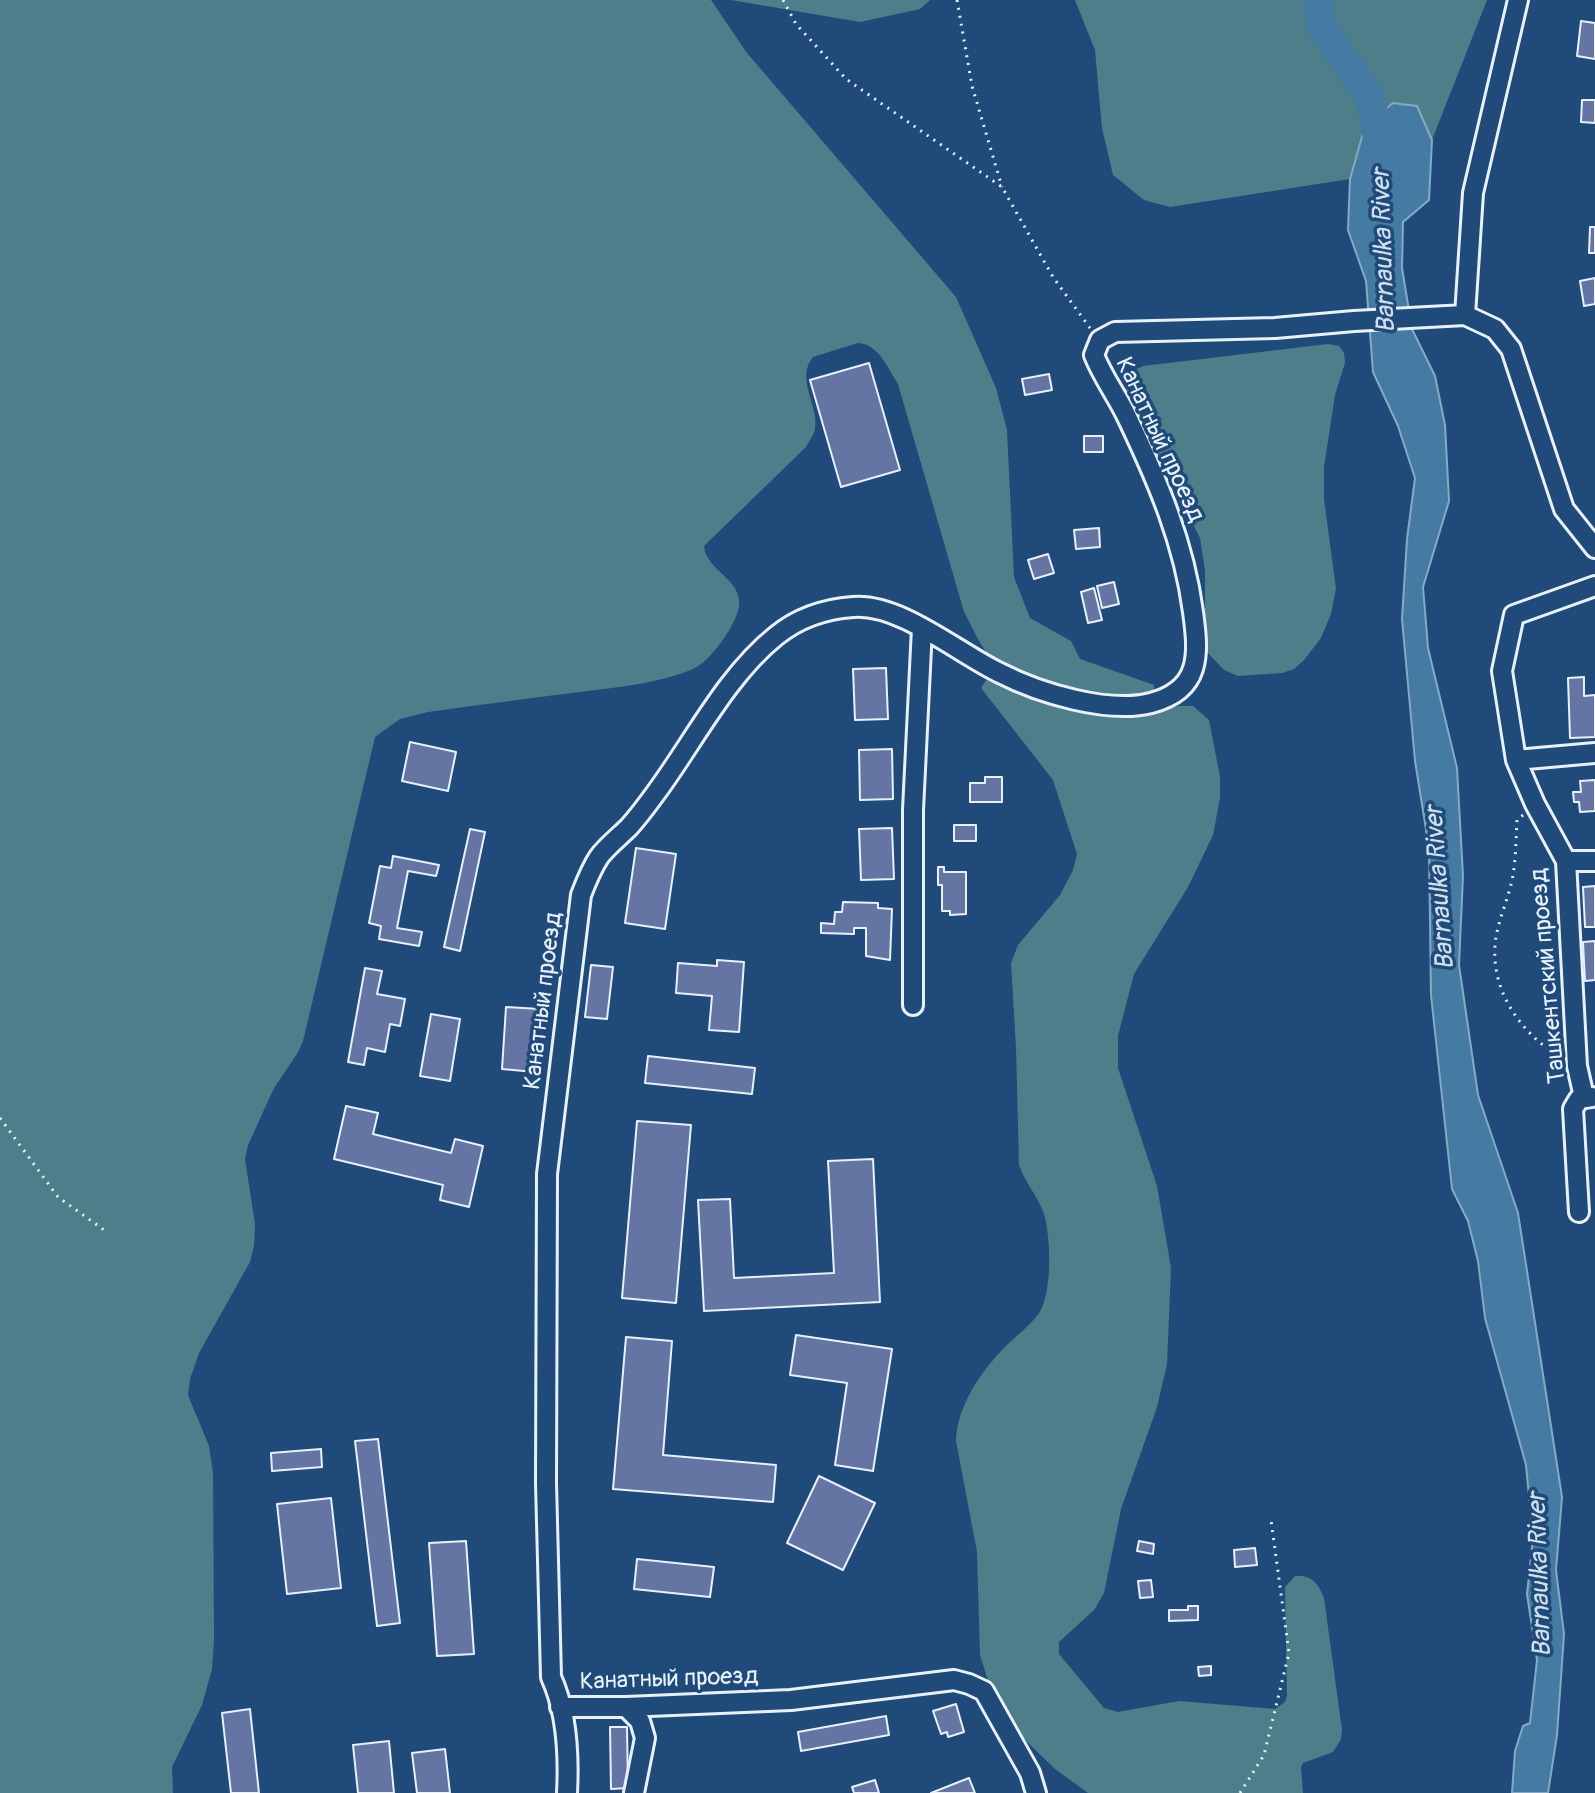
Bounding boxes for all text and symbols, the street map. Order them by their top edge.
water label: Barnaulka River [1367,168,1403,334]
street label: Канатный проезд [1108,353,1210,527]
water label: Barnaulka River [1420,805,1462,971]
street label: Ташкентский проезд [1525,867,1573,1085]
street label: Канатный проезд [519,911,569,1091]
water label: Barnaulka River [1523,1492,1559,1658]
street label: Канатный проезд [579,1662,759,1698]

